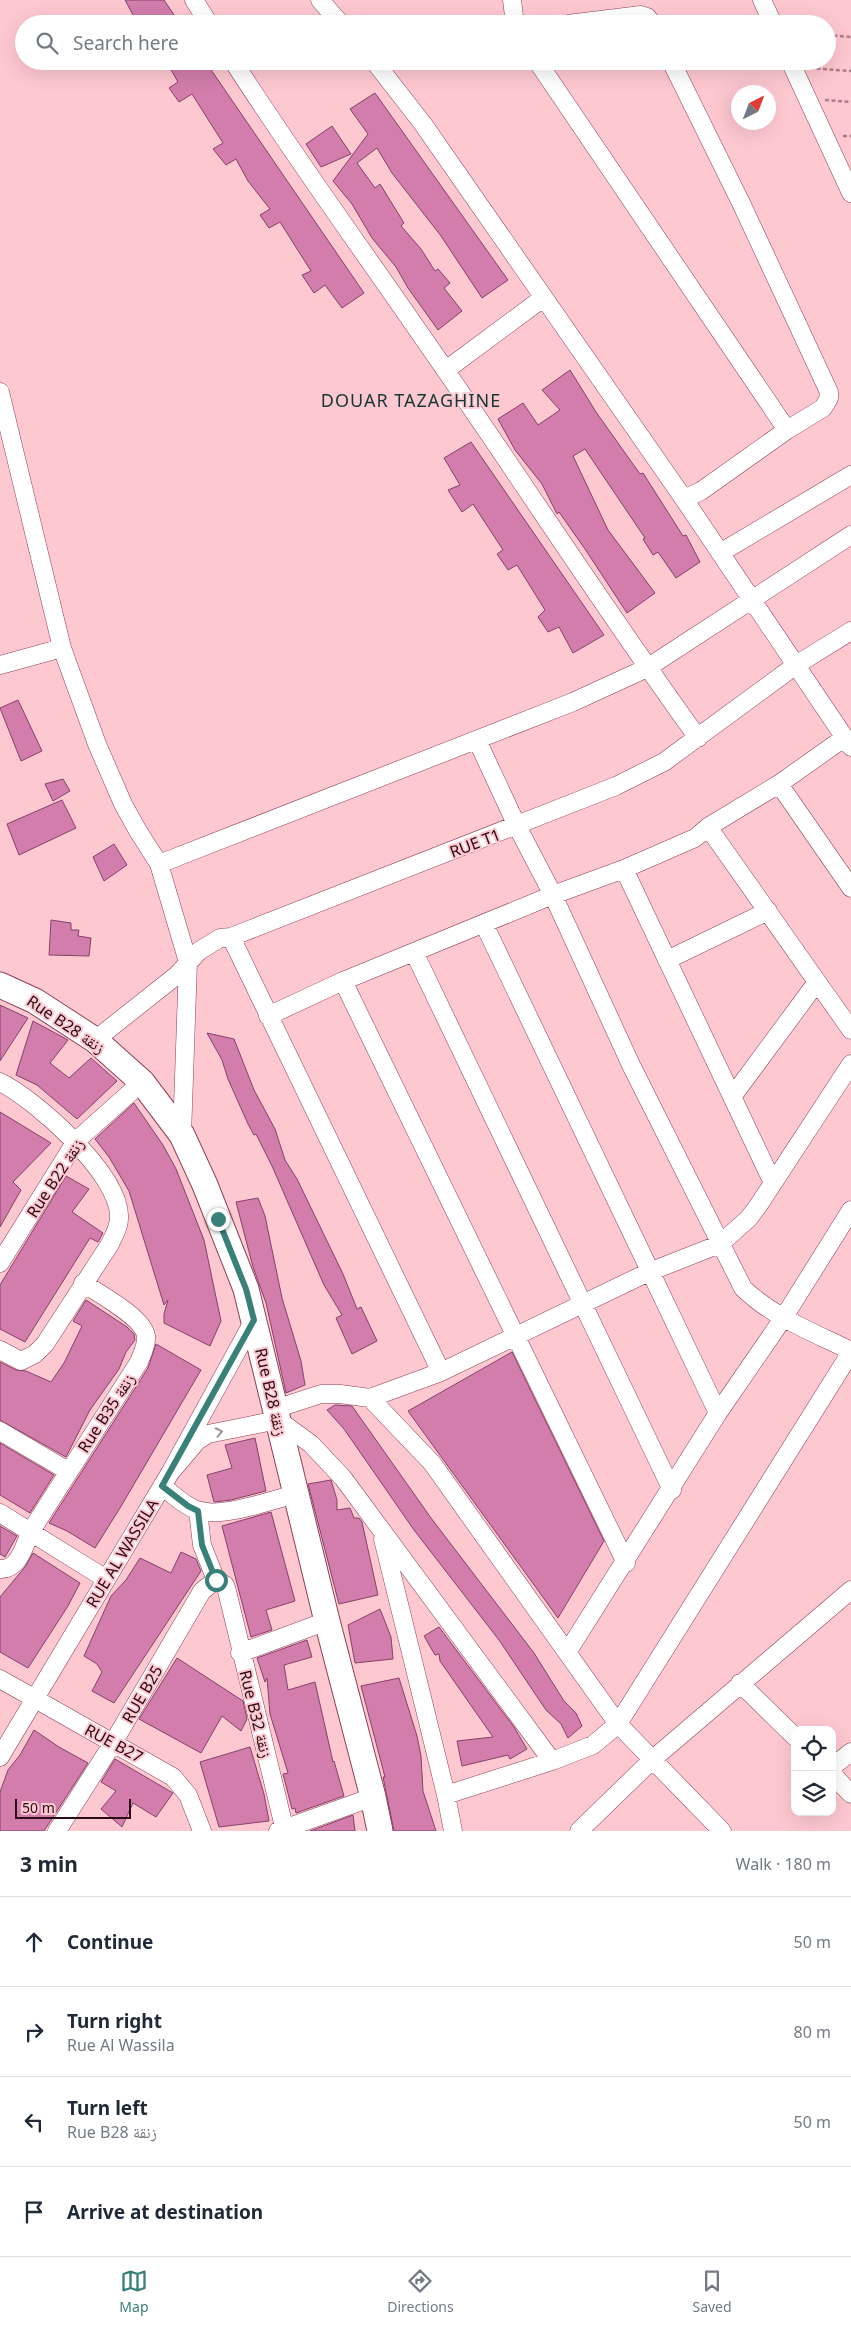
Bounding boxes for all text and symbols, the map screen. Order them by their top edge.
search box [15,15,836,70]
icon: search [33,29,61,57]
text: Search here [73,30,179,56]
north arrow [731,85,776,130]
district label: DOUAR TAZAGHINE [321,388,501,412]
street label: RUE T1 [446,823,504,863]
street label: Rue B28 زنقة [23,990,109,1058]
street label: Rue B22 زنقة [21,1134,89,1222]
route end [207,1208,230,1231]
street label: Rue B28 زنقة [250,1346,292,1438]
street label: Rue B35 زنقة [72,1369,140,1457]
one-way arrow [215,1427,224,1438]
street label: RUE AL WASSILA [81,1494,164,1612]
route start [205,1569,228,1592]
street label: RUE B25 [117,1661,167,1727]
street label: Rue B32 زنقة [234,1668,278,1760]
street label: RUE B27 [81,1718,147,1768]
map controls [791,1726,836,1816]
button: locate [791,1726,836,1771]
button: layers [791,1771,836,1816]
scale bar [15,1796,131,1819]
text: 50 m [22,1798,55,1817]
text: 3 min [20,1850,78,1878]
text: Walk · 180 m [736,1853,831,1875]
icon: ahead [20,1928,48,1956]
text: Continue [67,1929,153,1955]
text: 50 m [794,1931,831,1953]
text: Turn right [67,2008,162,2034]
icon: right [20,2018,48,2046]
text: 80 m [794,2021,831,2043]
text: Rue Al Wassila [67,2034,175,2056]
text: Turn left [67,2095,148,2121]
icon: left [20,2108,48,2136]
text: 50 m [794,2111,831,2133]
text: Rue B28 زنقة [67,2121,157,2143]
icon: arrive [20,2198,48,2226]
text: Arrive at destination [67,2199,263,2225]
tab: Map [119,2267,149,2316]
tab: Directions [387,2267,454,2316]
tab: Saved [692,2267,732,2316]

